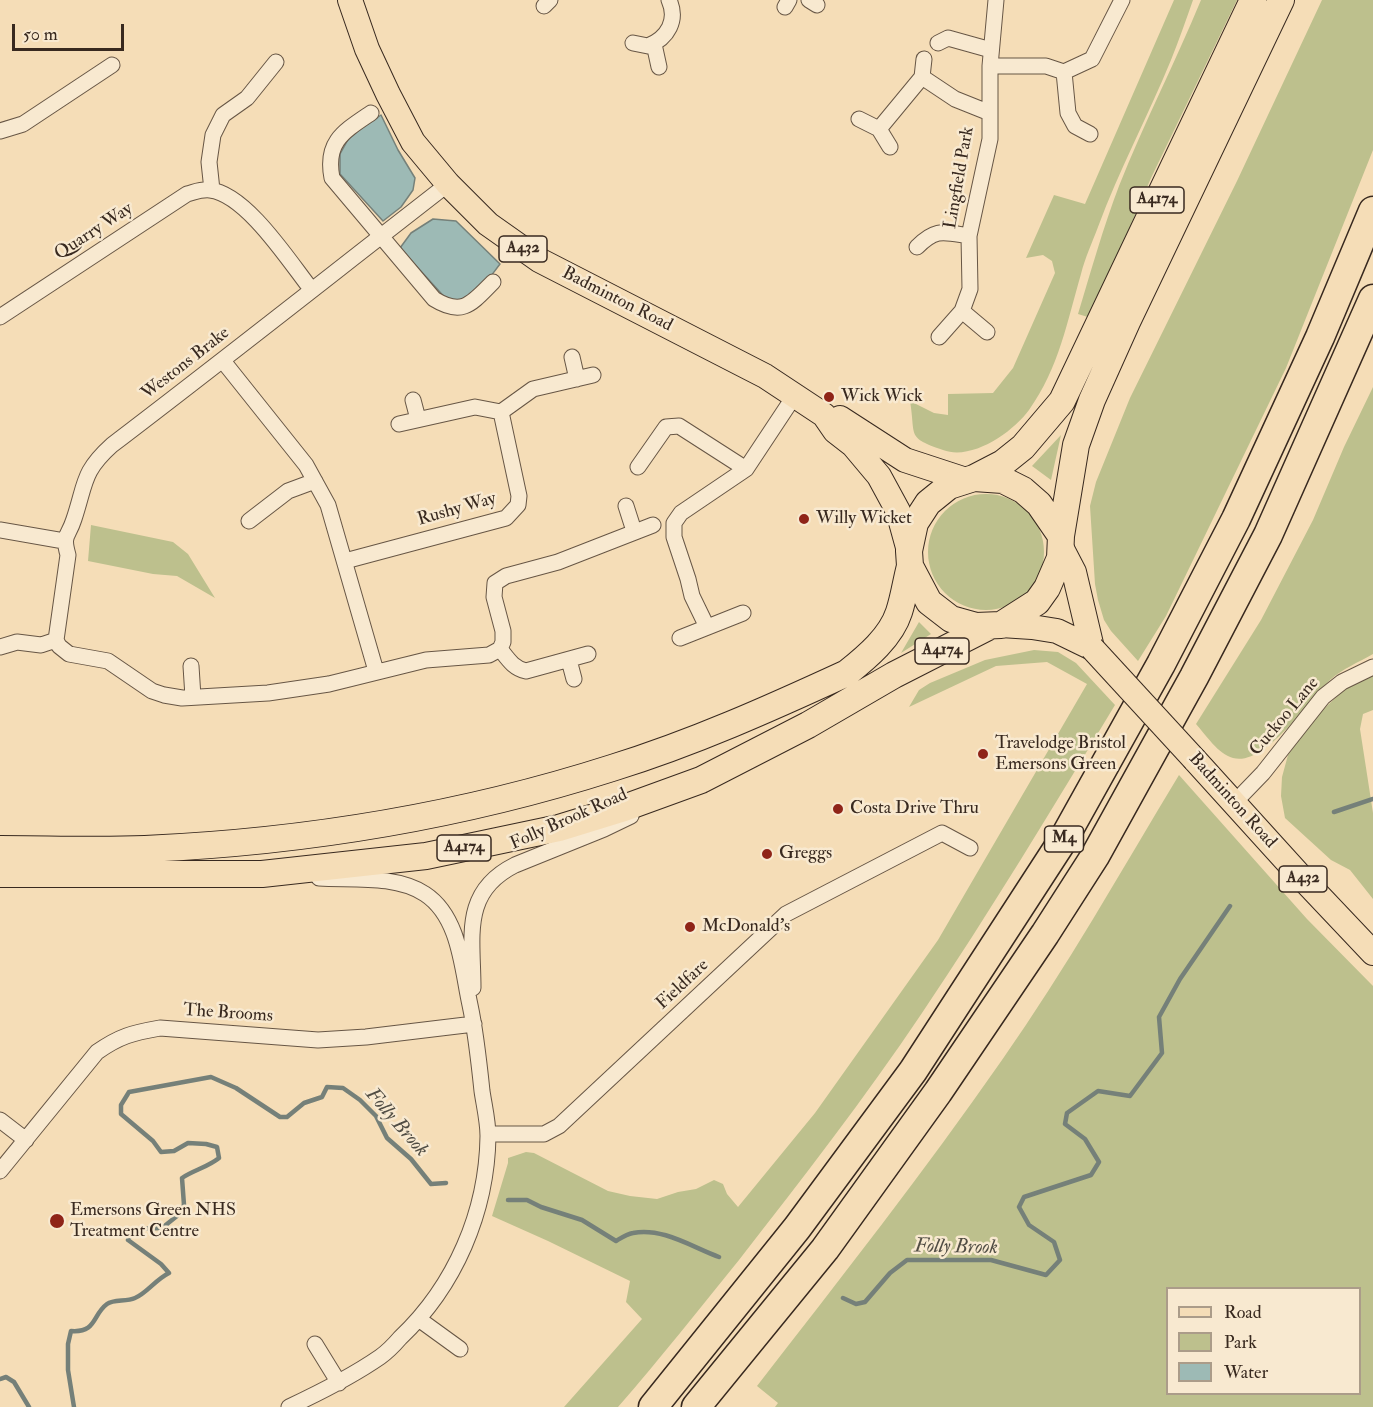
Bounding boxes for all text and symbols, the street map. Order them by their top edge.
scale bar [15,12,128,50]
text: 50 m [23,23,58,46]
street label: Lingfield Park [940,125,980,231]
road number: A4174 [1130,187,1184,213]
street label: Quarry Way [51,199,137,265]
road number: A432 [499,236,547,262]
street label: Badminton Road [558,263,676,337]
street label: Westons Brake [138,323,234,405]
place label: Wick Wick [841,386,923,408]
marker: Wick Wick [822,390,836,404]
street label: Rushy Way [415,488,499,532]
place label: Willy Wicket [816,508,912,530]
marker: Willy Wicket [797,512,811,526]
road number: A4174 [915,638,969,664]
street label: Cuckoo Lane [1246,673,1324,761]
place label: Travelodge Bristol Emersons Green [995,733,1126,776]
marker: Travelodge Bristol Emersons Green [976,747,990,761]
street label: Badminton Road [1183,749,1281,853]
street label: Folly Brook Road [507,785,631,855]
place label: Costa Drive Thru [850,798,979,820]
marker: Costa Drive Thru [831,802,845,816]
road number: M4 [1044,826,1084,852]
road number: A4174 [437,835,491,861]
place label: Greggs [779,843,832,865]
marker: Greggs [760,847,774,861]
road number: A432 [1279,866,1327,892]
place label: McDonald's [702,916,790,938]
marker: McDonald's [683,920,697,934]
street label: Fieldfare [652,955,714,1015]
street label: The Brooms [182,1000,274,1028]
water label: Folly Brook [360,1084,432,1162]
place label: Emersons Green NHS Treatment Centre [70,1200,236,1242]
marker: Emersons Green NHS Treatment Centre [48,1212,66,1230]
water label: Folly Brook [914,1235,998,1261]
legend [1166,1287,1361,1395]
text: Road [1224,1301,1262,1324]
text: Park [1224,1331,1257,1354]
text: Water [1224,1361,1268,1384]

